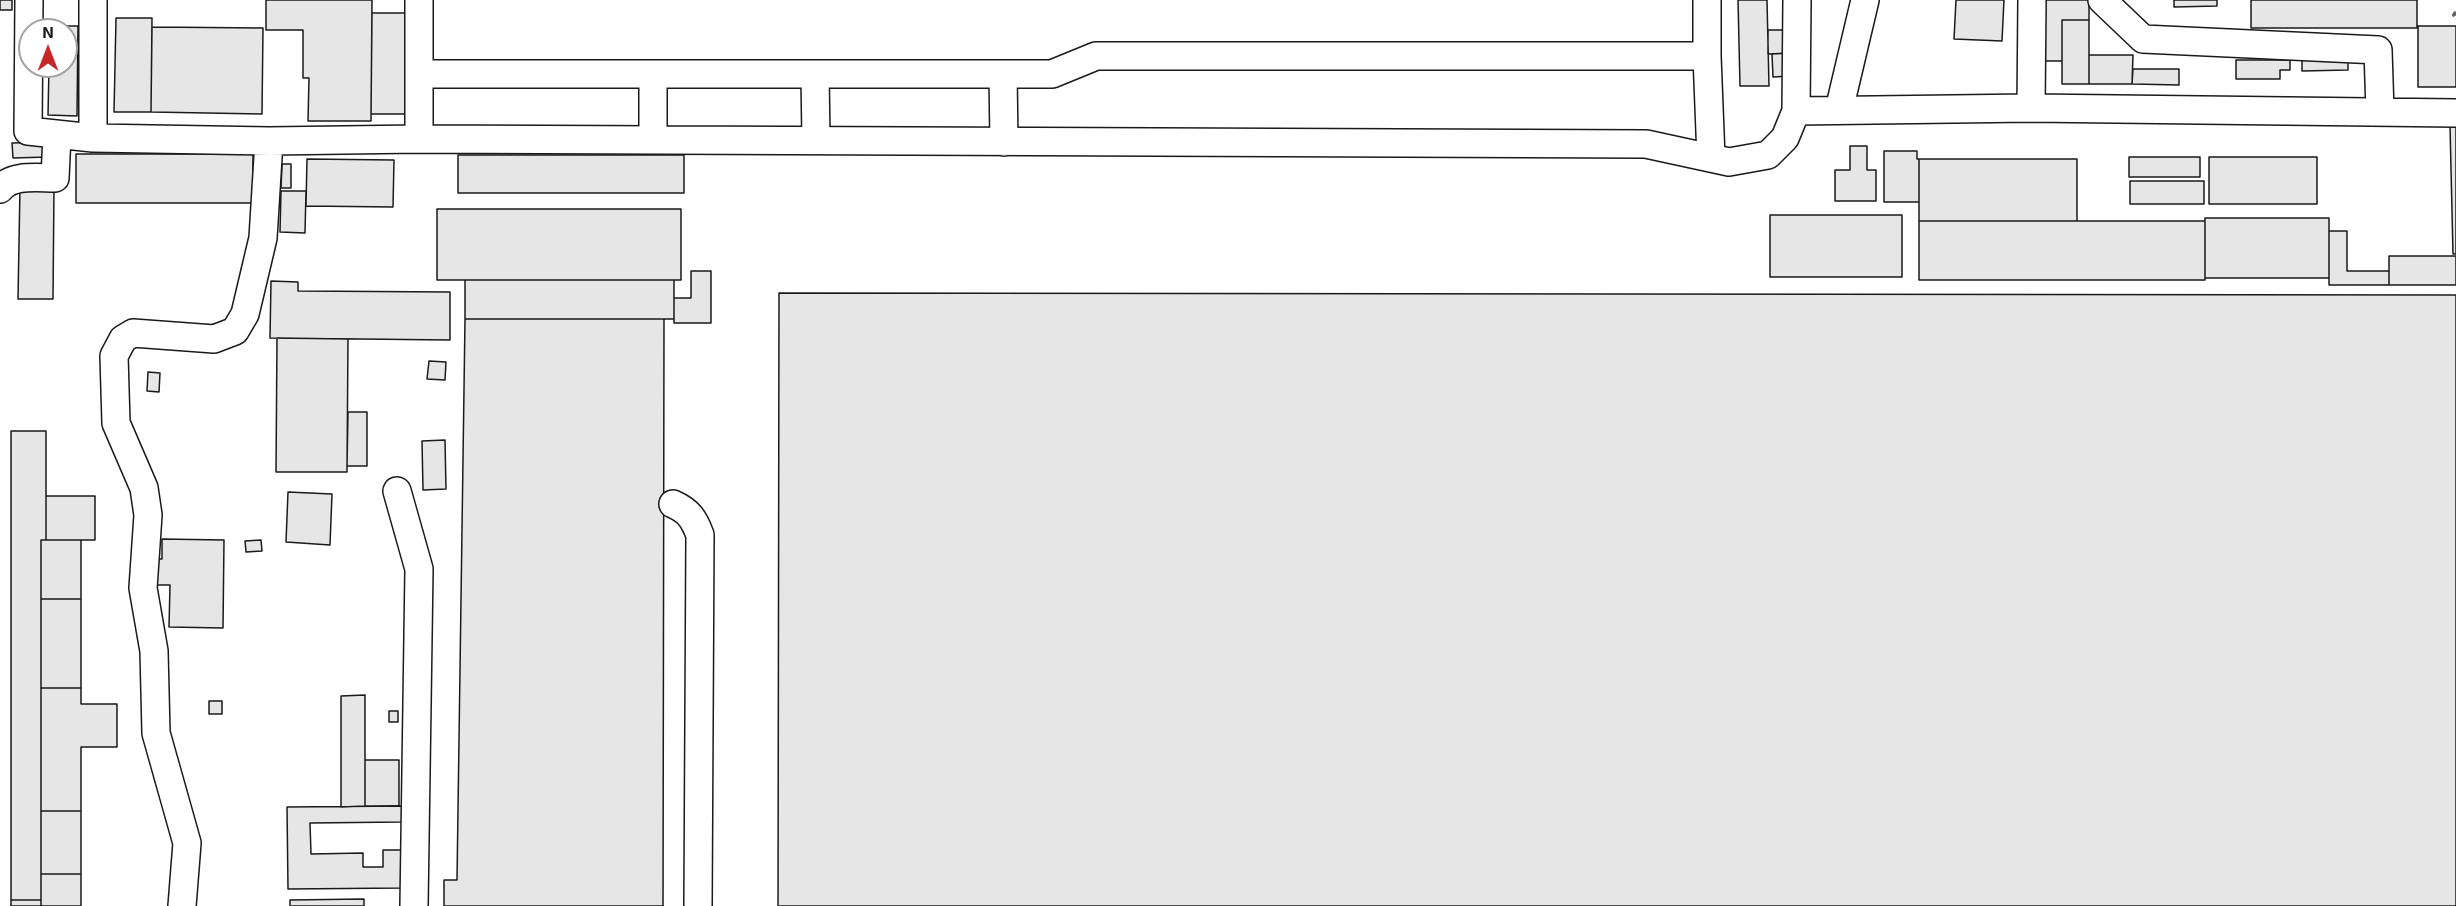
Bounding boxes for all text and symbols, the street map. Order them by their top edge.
north arrow [18,18,78,78]
text: N [42,22,54,41]

